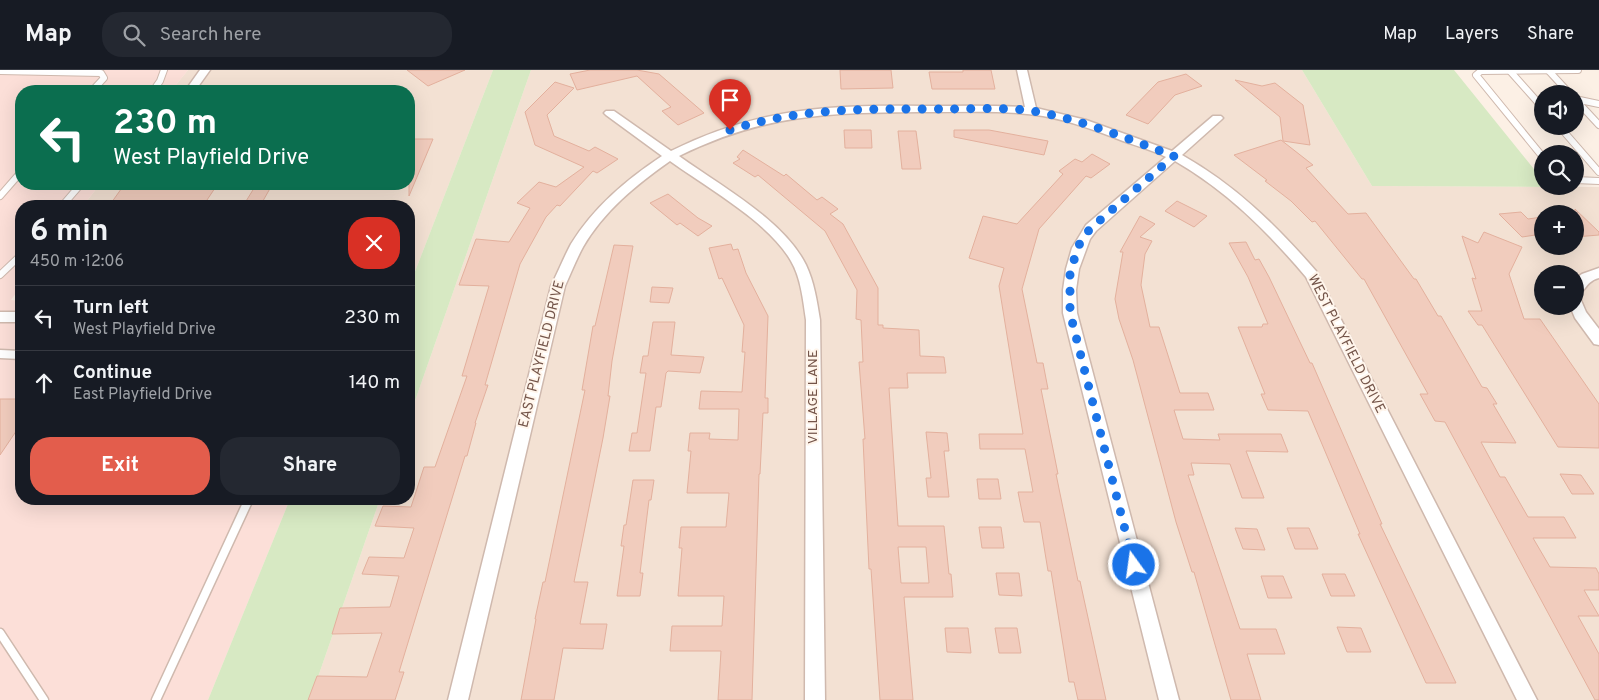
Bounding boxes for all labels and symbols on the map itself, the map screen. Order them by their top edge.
pin [709,79,751,130]
street label: WEST PLAYFIELD DRIVE [1304,272,1388,416]
street label: EAST PLAYFIELD DRIVE [515,279,569,429]
street label: VILLAGE LANE [805,350,822,444]
position arrow [1107,538,1159,590]

